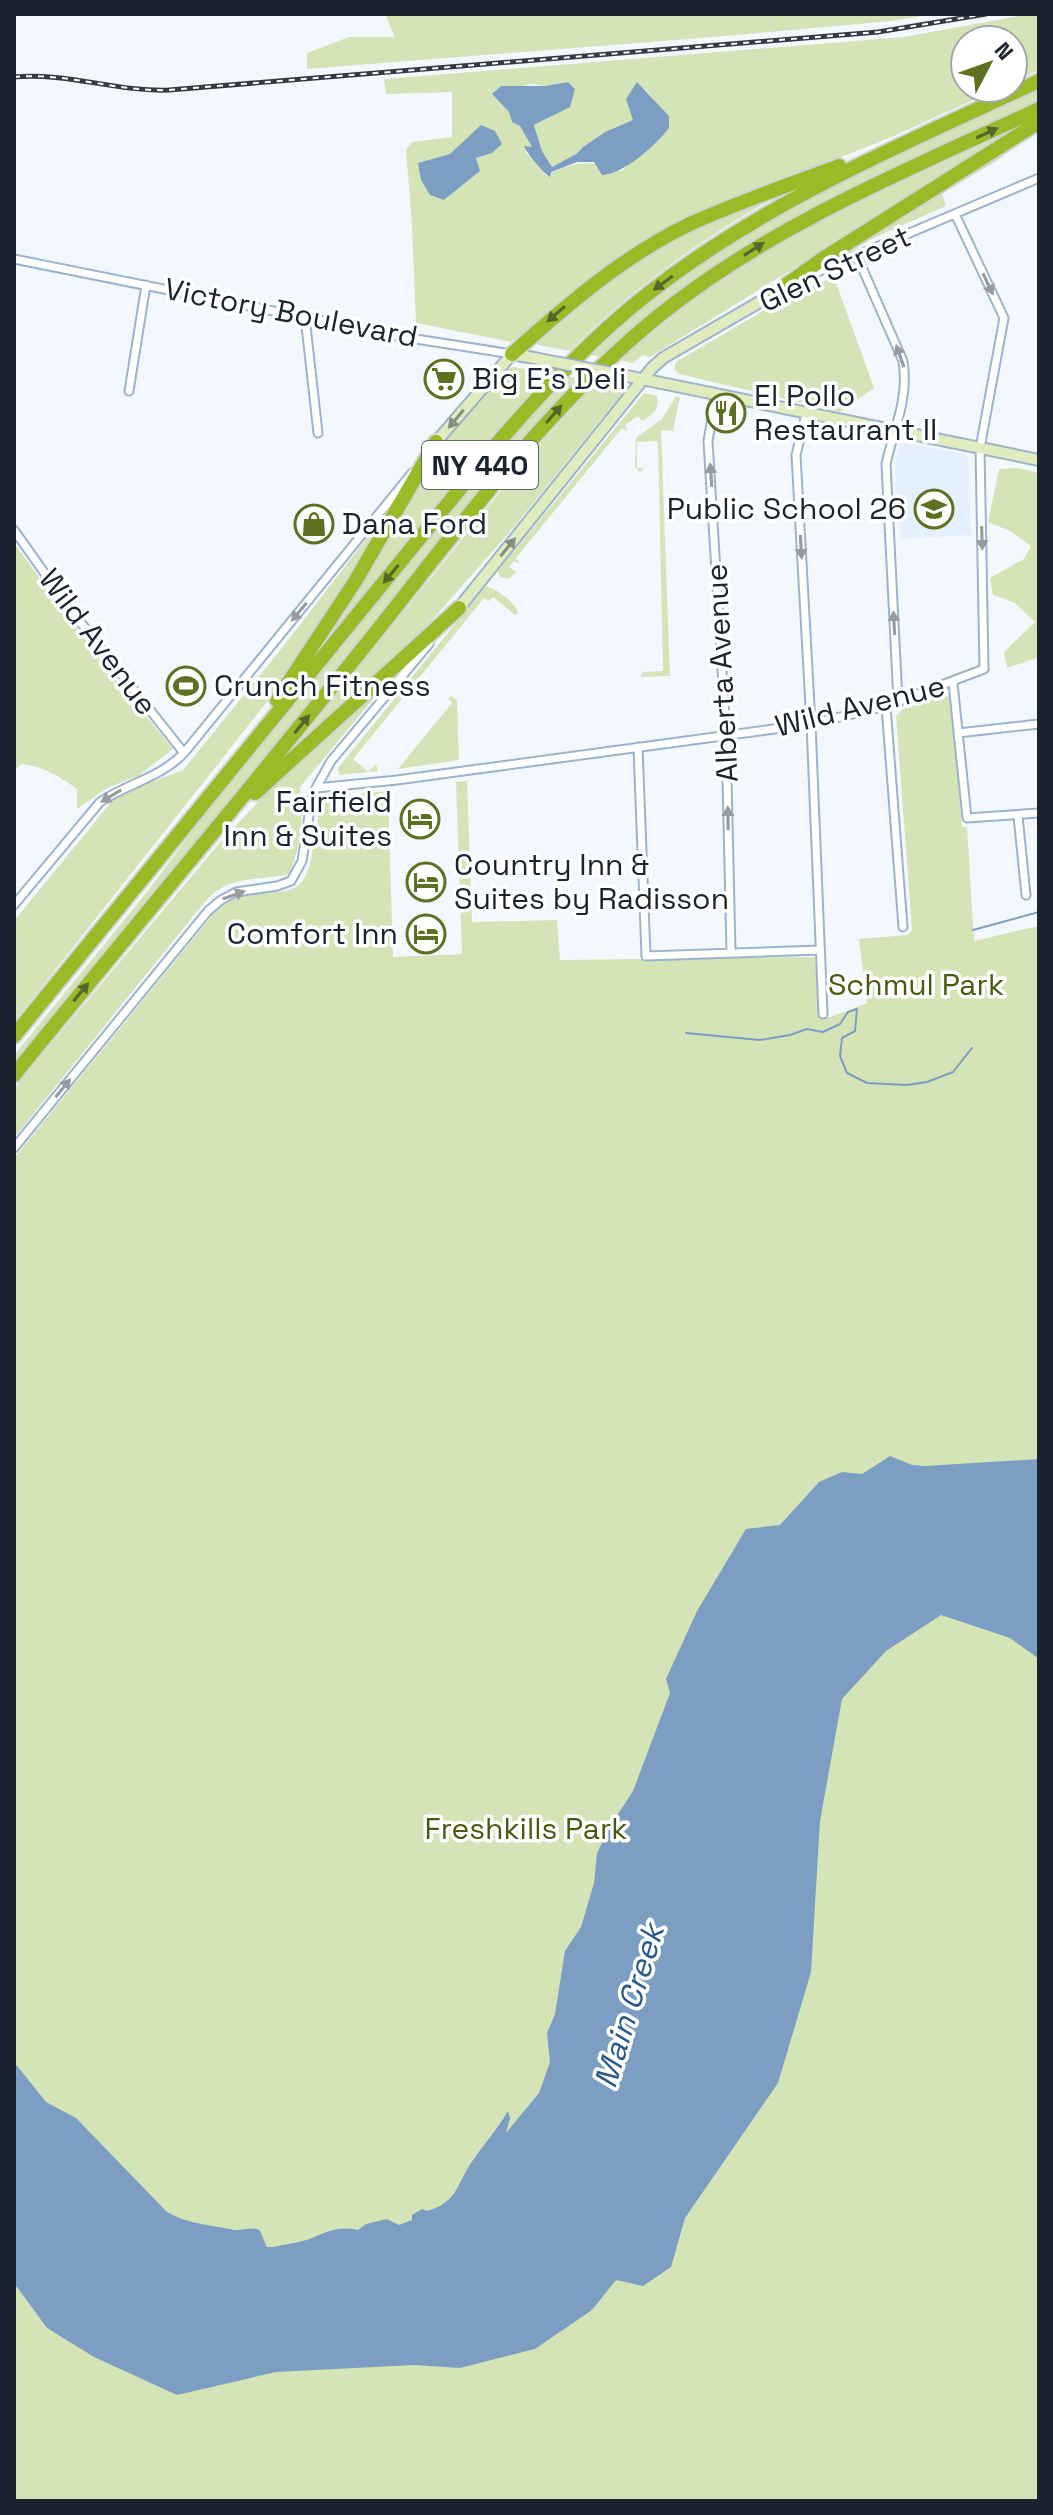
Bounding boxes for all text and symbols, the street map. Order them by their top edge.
north arrow [949,24,1029,104]
text: N [989,36,1019,66]
one-way arrow [975,126,998,140]
street label: Glen Street [753,216,917,321]
one-way arrow [743,243,765,257]
street label: Victory Boulevard [161,269,421,356]
one-way arrow [981,273,995,296]
one-way arrow [653,274,673,290]
one-way arrow [547,305,567,322]
one-way arrow [894,344,906,368]
supermarket icon: Big E's Deli [423,358,465,400]
place label: Big E's Deli [472,359,626,398]
place label: El Pollo Restaurant II [754,376,937,449]
restaurant icon: El Pollo Restaurant II [705,392,747,434]
one-way arrow [545,405,563,424]
one-way arrow [448,409,465,429]
road number: NY 440 [422,441,538,489]
one-way arrow [704,462,717,487]
school or university icon: Public School 26 [913,488,955,530]
place label: Public School 26 [667,489,906,528]
shop icon: Dana Ford [293,503,335,545]
place label: Dana Ford [342,504,487,543]
one-way arrow [976,526,988,551]
one-way arrow [795,535,808,560]
one-way arrow [499,537,515,557]
street label: Wild Avenue [31,561,166,723]
street label: Alberta Avenue [696,563,747,783]
one-way arrow [383,564,399,584]
one-way arrow [291,601,308,621]
one-way arrow [888,610,901,635]
sports icon: Crunch Fitness [165,665,207,707]
place label: Crunch Fitness [214,666,430,705]
street label: Wild Avenue [771,666,949,745]
one-way arrow [293,715,310,735]
place label: Fairfield Inn & Suites [223,782,392,855]
one-way arrow [100,789,122,803]
hotel icon: Fairfield Inn & Suites [399,798,441,840]
one-way arrow [722,805,734,830]
place label: Country Inn & Suites by Radisson [454,845,729,918]
hotel icon: Country Inn & Suites by Radisson [405,861,447,903]
one-way arrow [222,888,246,901]
hotel icon: Comfort Inn [405,913,447,955]
place label: Comfort Inn [227,914,398,953]
park label: Schmul Park [828,965,1004,1004]
one-way arrow [72,983,89,1003]
one-way arrow [55,1078,71,1098]
park label: Freshkills Park [424,1809,628,1848]
water label: Main Creek [585,1916,674,2093]

